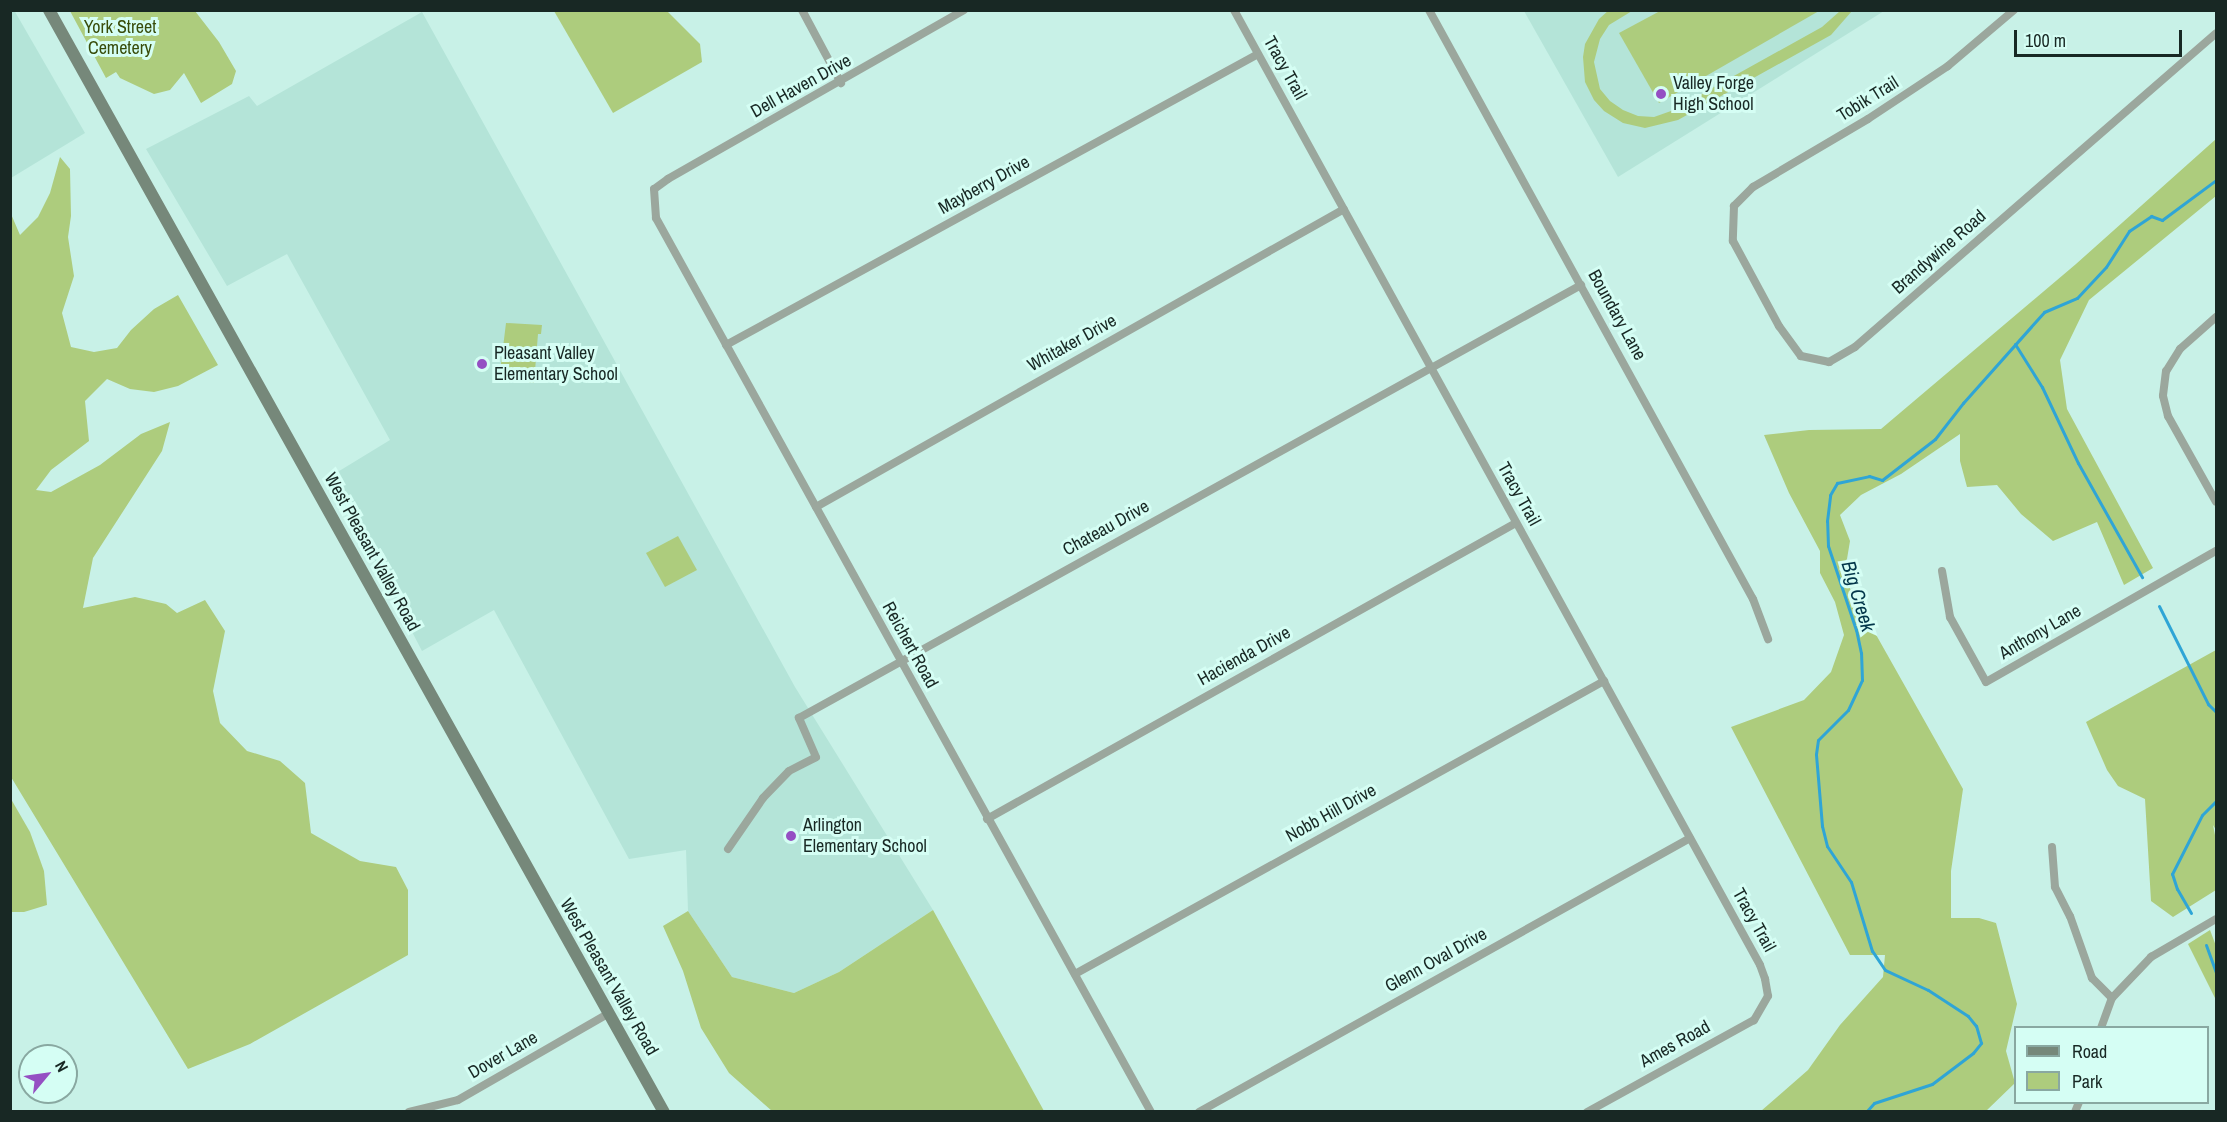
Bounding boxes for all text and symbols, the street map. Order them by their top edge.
park label: York Street Cemetery [84,17,156,60]
scale bar [2017,18,2185,56]
text: 100 m [2025,28,2066,53]
street label: Tracy Trail [1259,32,1311,104]
street label: Dell Haven Drive [747,50,855,122]
street label: Tobik Trail [1833,72,1903,126]
place label: Valley Forge High School [1673,73,1754,116]
marker: Valley Forge High School [1654,87,1668,101]
street label: Mayberry Drive [935,151,1033,219]
street label: Brandywine Road [1888,205,1990,299]
street label: Boundary Lane [1583,266,1651,364]
street label: Whitaker Drive [1024,310,1120,376]
place label: Pleasant Valley Elementary School [494,343,618,386]
marker: Pleasant Valley Elementary School [475,357,489,371]
street label: Tracy Trail [1493,458,1545,530]
street label: West Pleasant Valley Road [320,469,424,635]
street label: Chateau Drive [1059,495,1153,561]
water label: Big Creek [1837,558,1881,634]
street label: Reichert Road [877,598,943,692]
street label: Anthony Lane [1995,600,2085,664]
street label: Hacienda Drive [1194,622,1294,690]
street label: Nobb Hill Drive [1282,779,1380,847]
place label: Arlington Elementary School [803,815,927,858]
marker: Arlington Elementary School [784,829,798,843]
street label: Tracy Trail [1728,884,1780,956]
street label: West Pleasant Valley Road [555,895,663,1059]
street label: Glenn Oval Drive [1381,923,1491,997]
street label: Ames Road [1636,1016,1714,1072]
legend [2014,1026,2209,1104]
street label: Dover Lane [465,1027,541,1083]
text: Road [2072,1039,2107,1064]
north arrow [18,1044,78,1104]
text: N [50,1057,74,1076]
text: Park [2072,1069,2102,1094]

